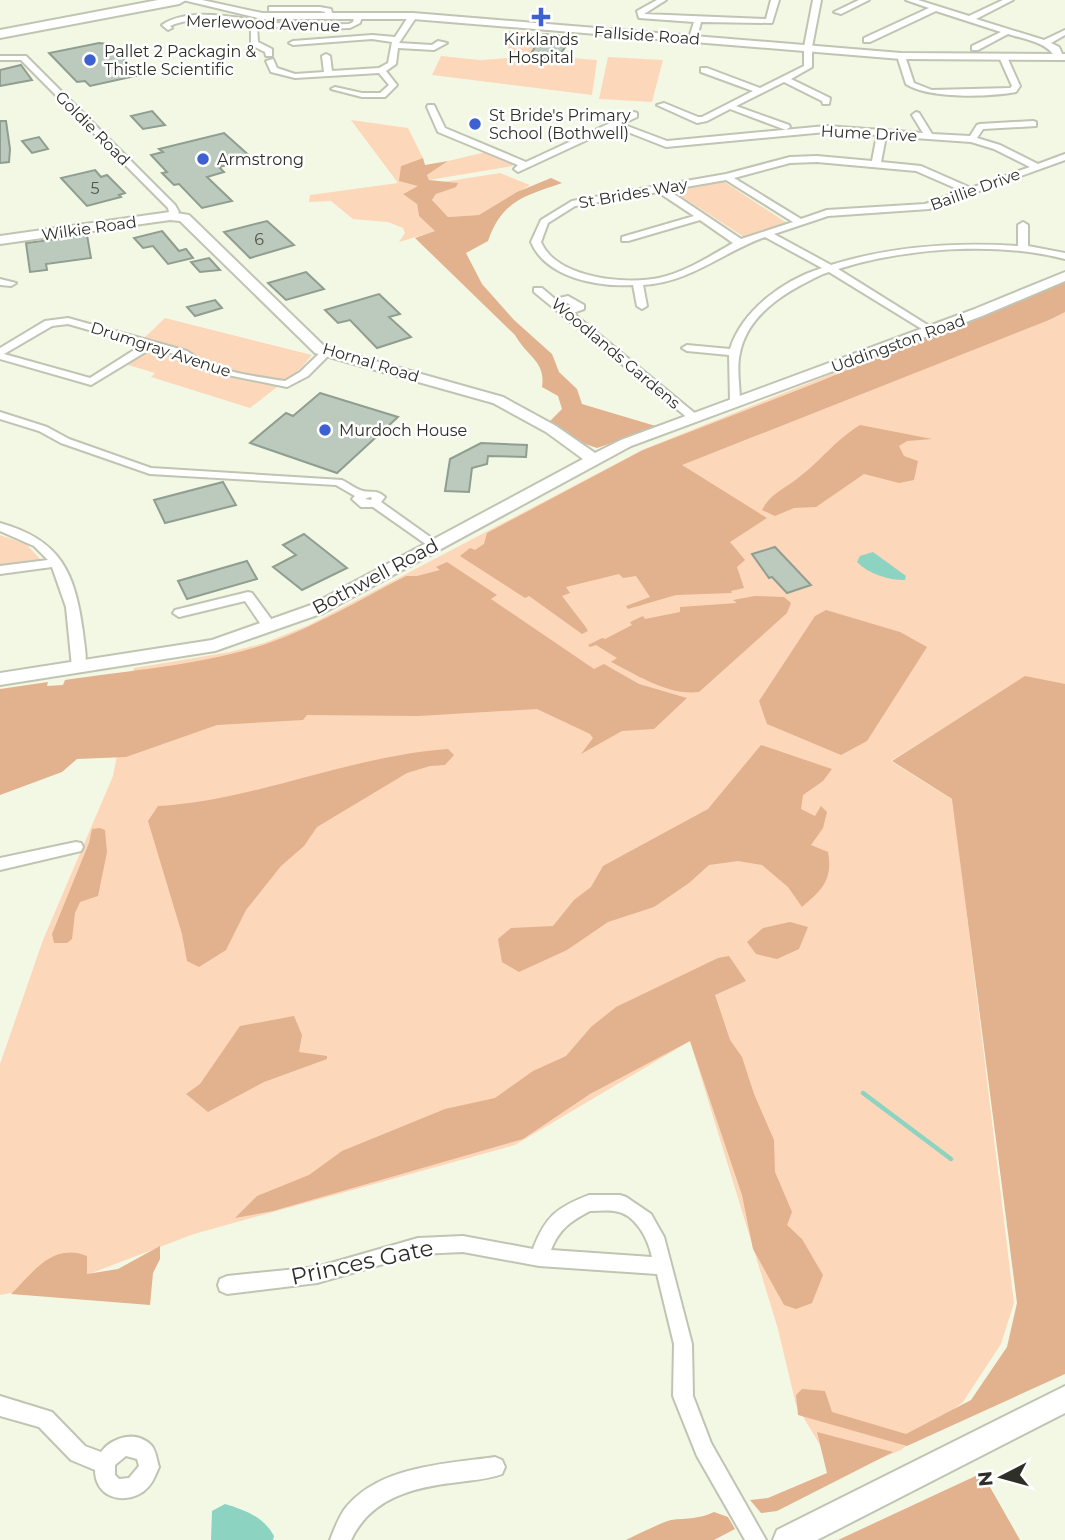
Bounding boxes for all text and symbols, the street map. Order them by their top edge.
marker: Kirklands Hospital [531,7,551,27]
street label: Merlewood Avenue [186,11,340,36]
street label: Fallside Road [593,22,701,49]
place label: Kirklands Hospital [504,30,579,67]
place label: Pallet 2 Packagin & Thistle Scientific [104,42,257,79]
marker: Pallet 2 Packagin & Thistle Scientific [82,52,98,68]
street label: Goldie Road [51,87,134,170]
place label: St Bride's Primary School (Bothwell) [489,106,631,143]
marker: St Bride's Primary School (Bothwell) [467,116,483,132]
street label: Hume Drive [820,121,918,146]
place label: Armstrong [217,150,304,169]
marker: Armstrong [195,151,211,167]
street label: Baillie Drive [928,164,1023,215]
street label: St Brides Way [577,174,689,212]
house number: 5 [90,179,100,198]
street label: Wilkie Road [40,212,138,245]
house number: 6 [254,230,264,249]
street label: Woodlands Gardens [547,294,684,413]
street label: Uddingston Road [829,310,968,377]
street label: Drumgray Avenue [88,318,233,381]
street label: Hornal Road [320,339,421,386]
place label: Murdoch House [339,421,467,440]
marker: Murdoch House [317,422,333,438]
street label: Bothwell Road [308,534,442,619]
street label: Princes Gate [288,1233,436,1291]
north arrow [967,1442,1037,1512]
text: N [973,1470,998,1488]

